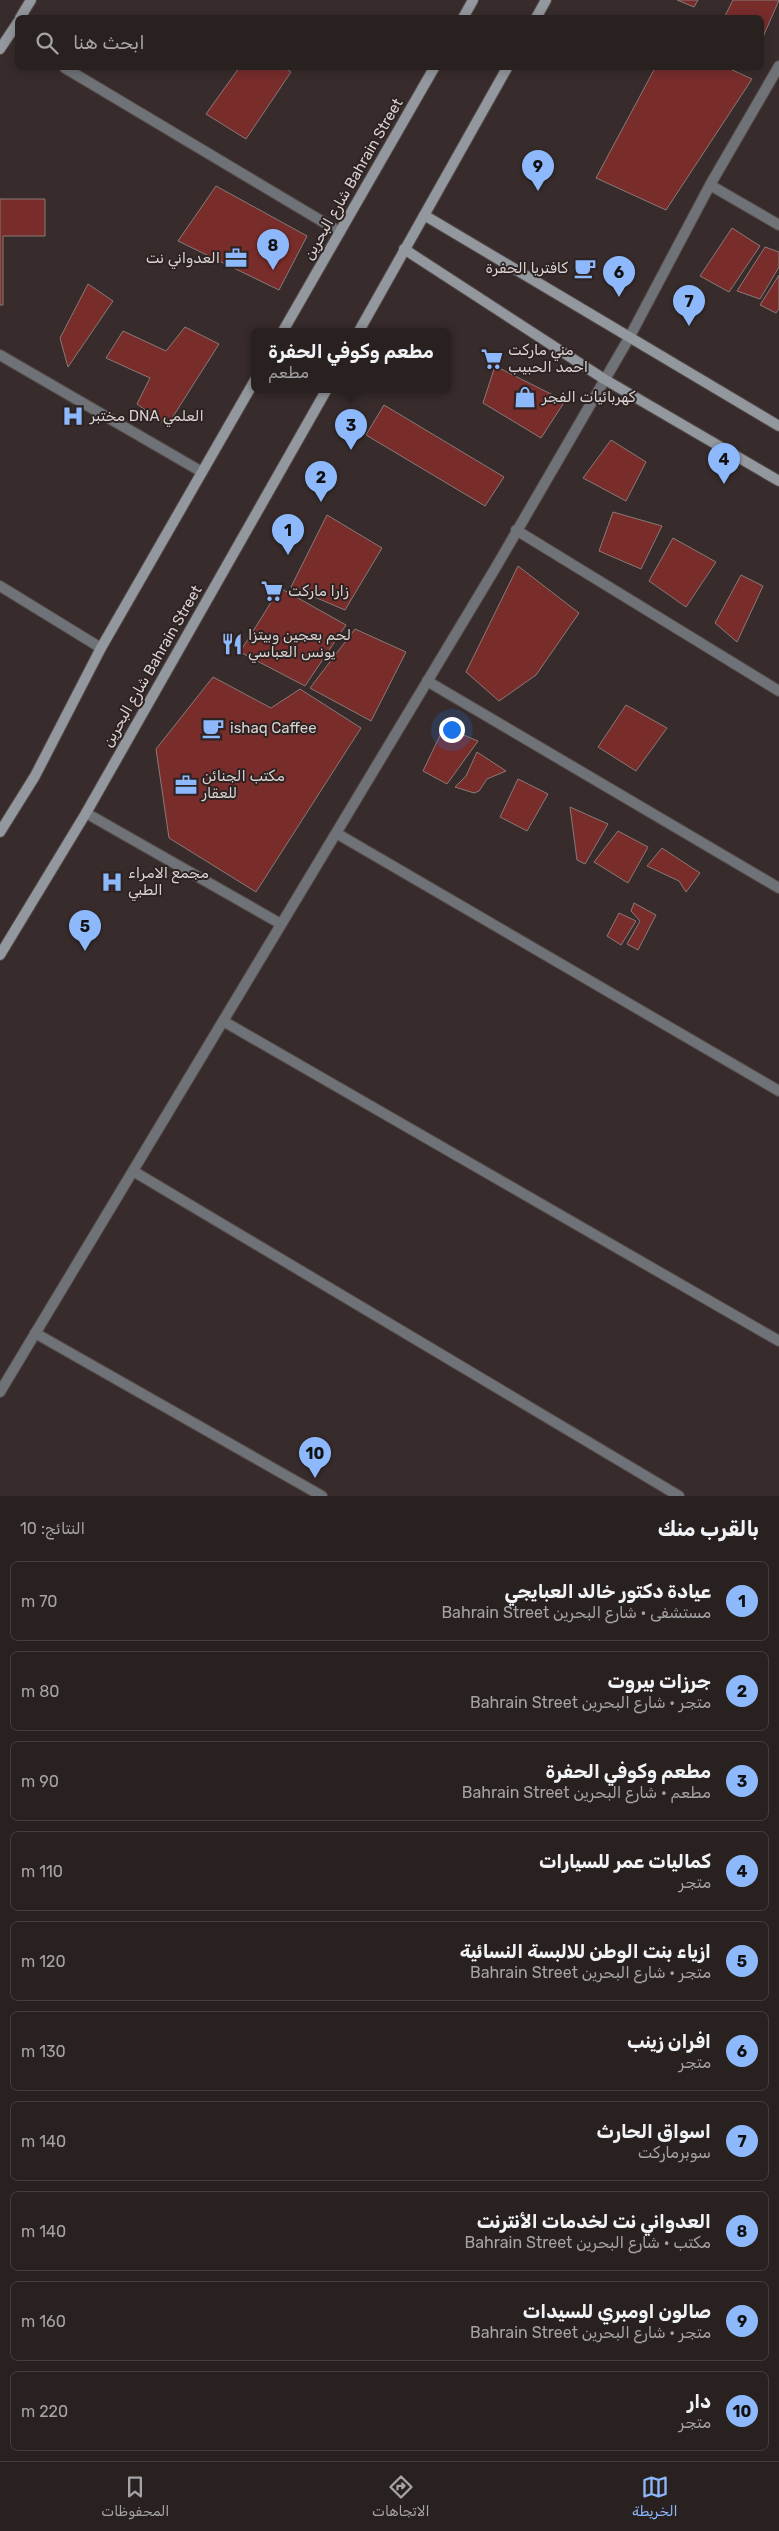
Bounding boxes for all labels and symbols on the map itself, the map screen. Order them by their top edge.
street label: شارع البحرين Bahrain Street [299,95,408,264]
pin: 9 [522,150,554,191]
pin: 8 [257,229,289,270]
office icon: العدواني نت [223,245,249,271]
place label: العدواني نت [146,249,220,270]
cafe icon: كافتريا الحفرة [572,255,598,281]
pin: 6 [603,256,635,297]
place label: كافتريا الحفرة [486,259,568,277]
pin: 7 [673,285,705,326]
place label: مني ماركت احمد الحبيب [508,341,588,376]
supermarket icon: مني ماركت احمد الحبيب [479,346,505,372]
shop icon: كهربائيات الفجر [512,384,538,410]
place label: كهربائيات الفجر [541,388,636,406]
hospital icon: مختبر DNA العلمي [60,403,86,429]
place label: مختبر DNA العلمي [89,407,204,428]
pin: 3 [335,409,367,450]
pin: 4 [708,443,740,484]
pin: 2 [305,461,337,502]
pin: 1 [272,514,304,555]
supermarket icon: زارا ماركت [259,578,285,604]
street label: شارع البحرين Bahrain Street [98,582,207,751]
place label: زارا ماركت [288,582,349,600]
place label: لحم بعجين وبيتزا يونس العباسي [248,626,351,664]
restaurant icon: لحم بعجين وبيتزا يونس العباسي [219,631,245,657]
cafe icon: ishaq Caffee [200,715,226,741]
your location [439,717,465,743]
place label: ishaq Caffee [230,719,317,737]
place label: مكتب الجنائن للعقار [201,767,285,802]
office icon: مكتب الجنائن للعقار [173,772,199,798]
place label: مجمع الامراء الطبي [128,864,209,902]
hospital icon: مجمع الامراء الطبي [99,869,125,895]
pin: 5 [69,910,101,951]
pin: 10 [299,1437,331,1478]

